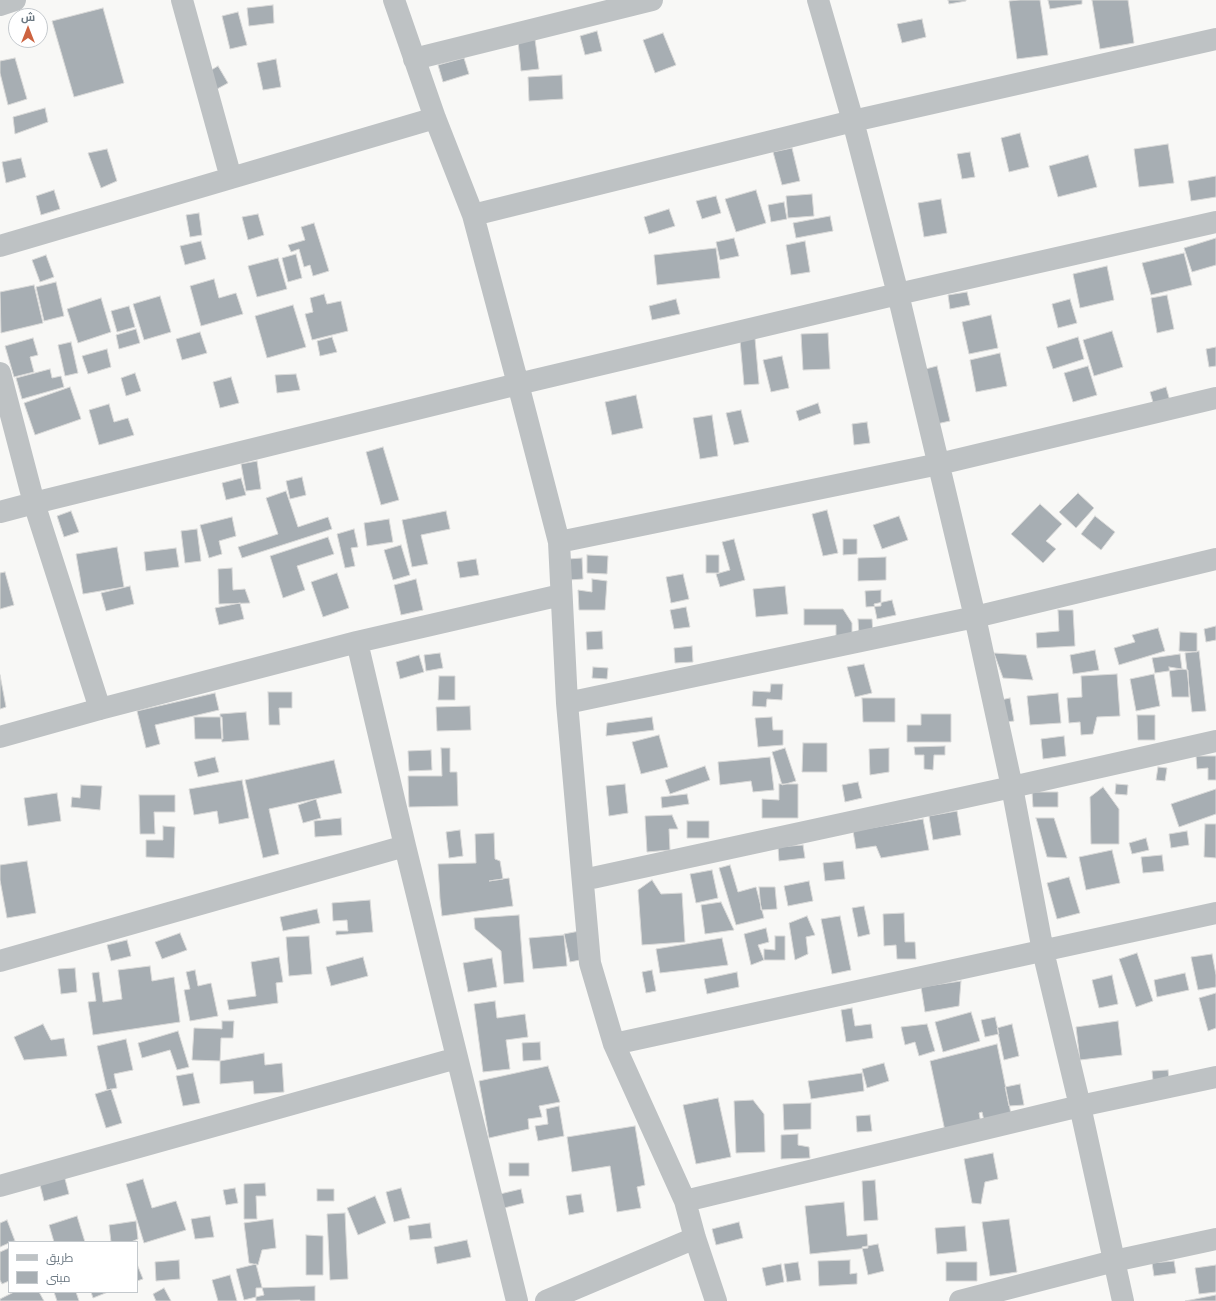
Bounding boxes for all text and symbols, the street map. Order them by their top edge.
north arrow [8,8,48,48]
text: ش [21,10,35,24]
legend [8,1241,138,1293]
text: طريق [46,1250,73,1265]
text: مبنى [46,1270,71,1285]

